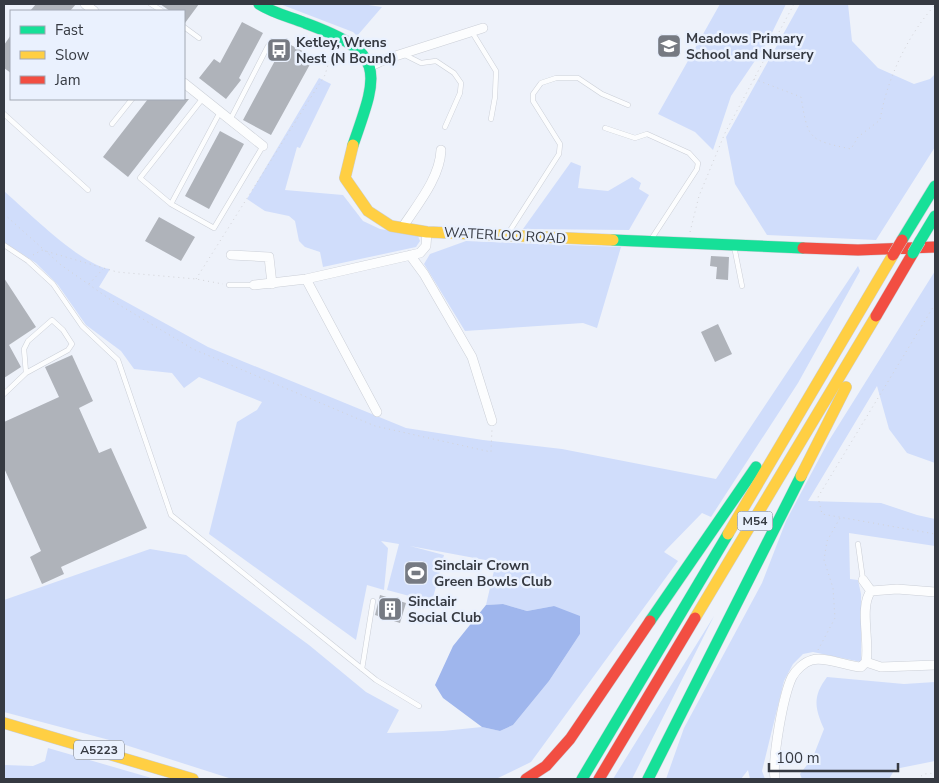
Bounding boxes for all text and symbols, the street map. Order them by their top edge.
legend [10,10,185,100]
text: Fast [55,20,84,40]
place label: Meadows Primary School and Nursery [686,29,814,64]
place label: Ketley, Wrens Nest (N Bound) [296,33,397,68]
school or university icon: Meadows Primary School and Nursery [656,33,682,59]
bus stop icon: Ketley, Wrens Nest (N Bound) [266,37,292,63]
text: Slow [55,45,90,65]
text: Jam [54,70,81,90]
street label: WATERLOO ROAD [443,223,567,248]
road number: M54 [738,512,772,530]
place label: Sinclair Crown Green Bowls Club [434,556,552,591]
sports icon: Sinclair Crown Green Bowls Club [403,560,429,586]
place label: Sinclair Social Club [408,592,481,627]
building icon: Sinclair Social Club [377,596,403,622]
road number: A5223 [74,740,124,760]
scale bar [769,740,898,772]
text: 100 m [776,748,820,768]

